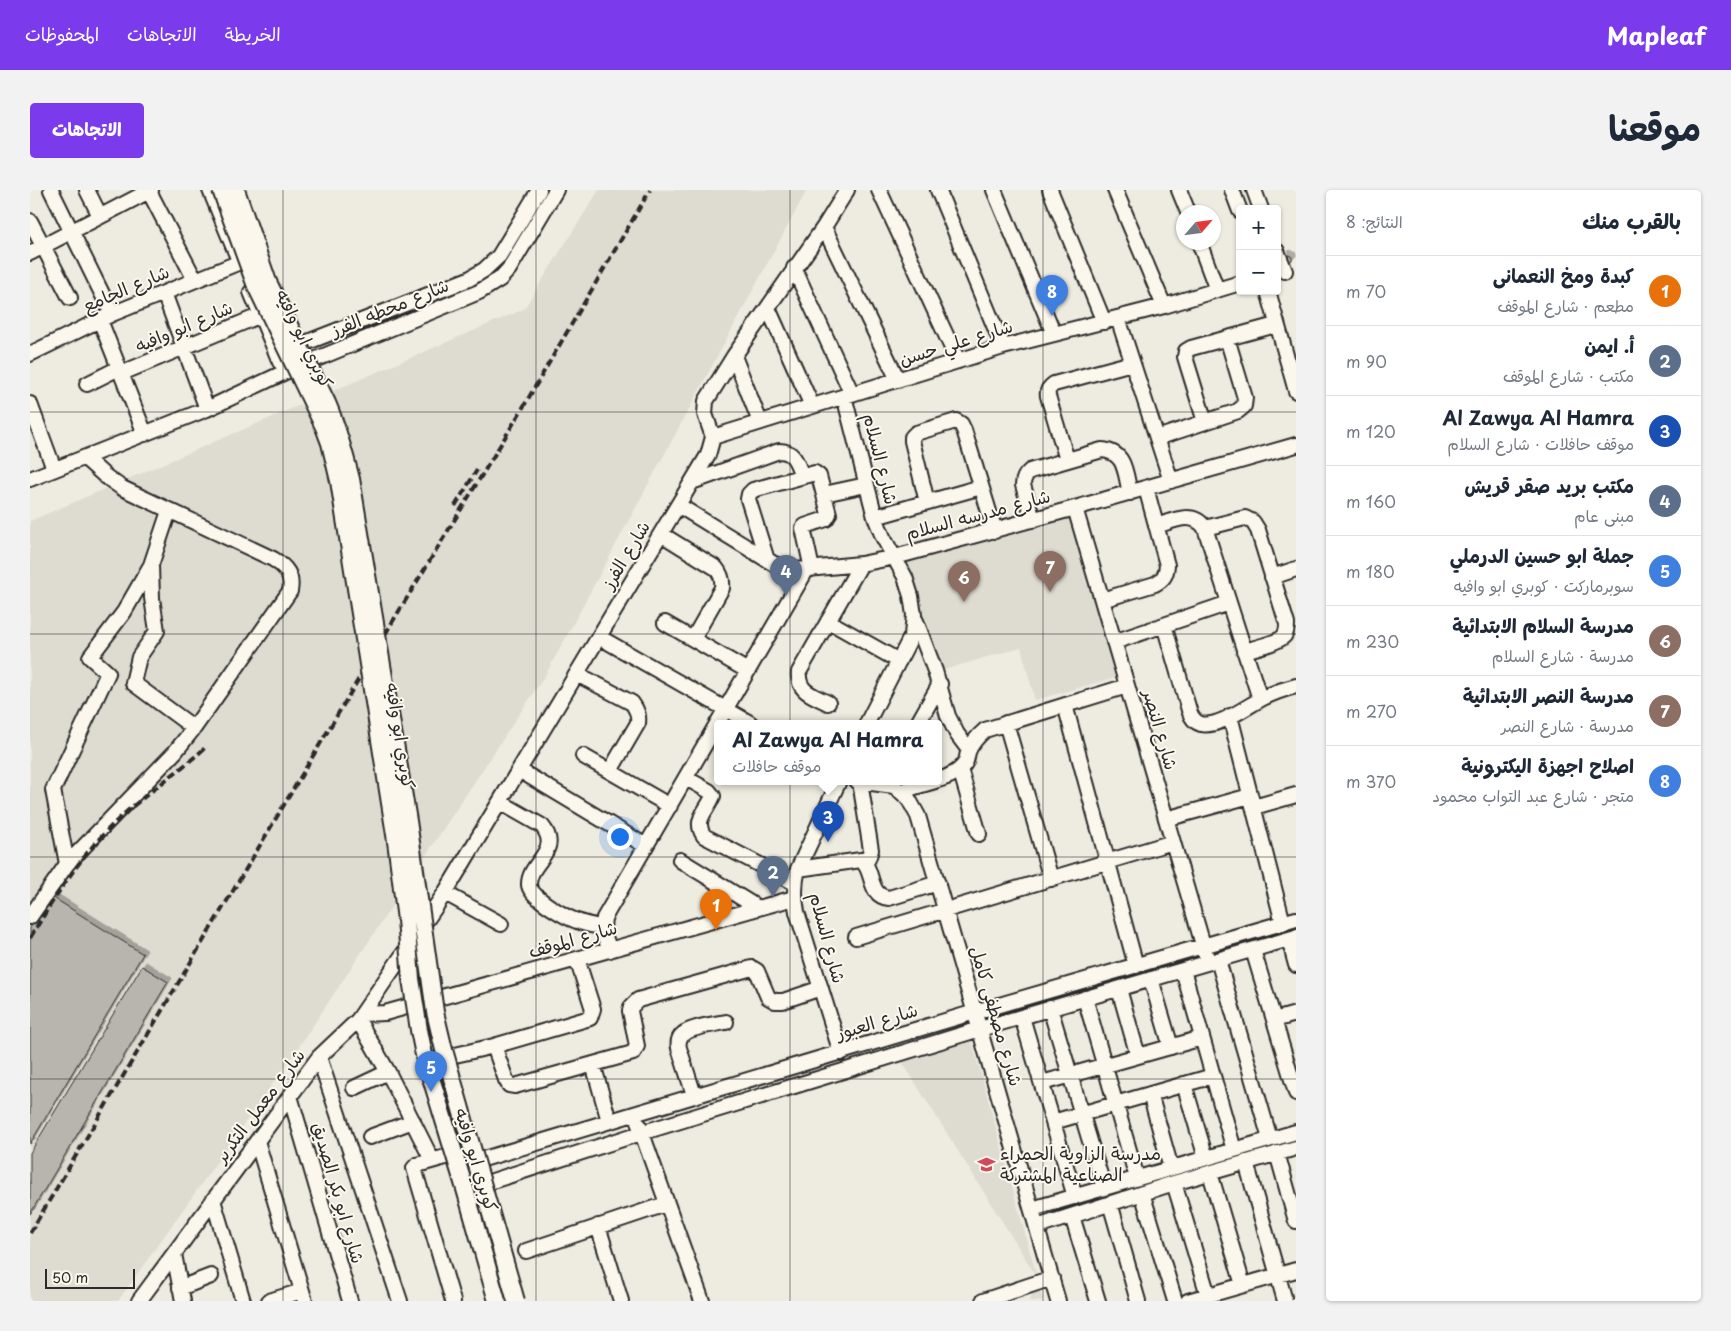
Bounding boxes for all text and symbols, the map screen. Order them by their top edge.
text: Mapleaf [1607,17,1706,53]
text: المحفوظات [25,20,99,47]
text: الاتجاهات [127,20,197,47]
text: الخريطة [225,20,281,47]
text: موقعنا [1608,100,1701,153]
button: الاتجاهات [30,103,144,158]
text: بالقرب منك [1582,204,1681,236]
north arrow [1176,205,1221,250]
map controls [1236,205,1281,295]
button: + [1236,205,1281,250]
text: النتائج: 8 [1346,209,1403,233]
button: − [1236,250,1281,295]
street label: شارع الجامع [78,257,173,319]
text: كبدة ومخ النعمانى [1493,261,1634,289]
street label: شارع محطه الفرز [325,271,452,343]
pin: 8 [1036,275,1068,316]
text: 70 m [1346,279,1386,303]
text: 1 [1661,279,1669,303]
street label: كوبري ابو وافيه [269,284,341,393]
street label: شارع ابو وافيه [130,293,236,358]
text: مطعم · شارع الموقف [1497,293,1634,317]
street label: شارع علي حسن [895,311,1017,375]
text: أ. ايمن [1584,331,1634,359]
text: 90 m [1346,349,1387,373]
text: 2 [1659,349,1671,373]
text: مكتب · شارع الموقف [1503,363,1634,387]
text: Al Zawya Al Hamra [1443,403,1634,431]
street label: شارع السلام [855,410,906,508]
text: 120 m [1346,419,1396,443]
text: 3 [1660,419,1670,443]
text: موقف حافلات · شارع السلام [1447,431,1634,455]
text: مكتب بريد صقر قريش [1465,471,1634,499]
street label: شارع مدرسه السلام [902,481,1053,548]
text: 160 m [1346,489,1396,513]
text: 4 [1660,489,1670,513]
text: مبنى عام [1574,503,1634,527]
street label: شارع الفرز [593,515,656,595]
text: جملة ابو حسين الدرملي [1450,541,1634,569]
pin: 7 [1034,551,1066,592]
pin: 4 [770,555,802,596]
text: 180 m [1346,559,1395,583]
text: 5 [1660,559,1670,583]
pin: 6 [948,561,980,602]
text: سوبرماركت · كوبري ابو وافيه [1454,573,1634,597]
text: مدرسة السلام الابتدائية [1452,611,1634,639]
text: 230 m [1346,629,1399,653]
text: 6 [1659,629,1671,653]
text: مدرسة · شارع السلام [1492,643,1634,667]
street label: كوبري ابو وافيه [379,681,423,791]
text: مدرسة النصر الابتدائية [1463,681,1634,709]
street label: شارع النصر [1137,684,1186,773]
text: 270 m [1346,699,1397,723]
text: 7 [1660,699,1670,723]
text: مدرسة · شارع النصر [1501,713,1634,737]
popup [714,720,942,785]
text: Al Zawya Al Hamra [732,725,924,753]
text: اصلاح اجهزة اليكترونية [1461,751,1634,779]
text: موقف حافلات [732,753,821,777]
text: 370 m [1346,769,1396,793]
text: 8 [1660,769,1670,793]
text: متجر · شارع عبد التواب محمود [1432,783,1634,807]
pin: 3 [812,801,844,842]
your location [607,824,633,850]
pin: 2 [757,856,789,897]
pin: 1 [700,889,732,930]
street label: شارع السلام [801,889,854,987]
street label: شارع الموقف [525,913,620,964]
street label: شارع مصطفى كامل [964,942,1030,1089]
street label: شارع العبور [830,995,921,1046]
street label: شارع معمل التكرير [206,1043,311,1169]
pin: 5 [415,1051,447,1092]
street label: كوبري ابو وافيه [448,1104,506,1215]
street label: شارع ابو بكر الصديق [306,1119,373,1266]
place label: مدرسة الزاوية الحمراء الصناعية المشتركة [1000,1139,1161,1187]
school or university icon: مدرسة الزاوية الحمراء الصناعية المشتركة [976,1154,996,1174]
scale bar [45,1266,135,1289]
text: 50 m [52,1267,88,1288]

